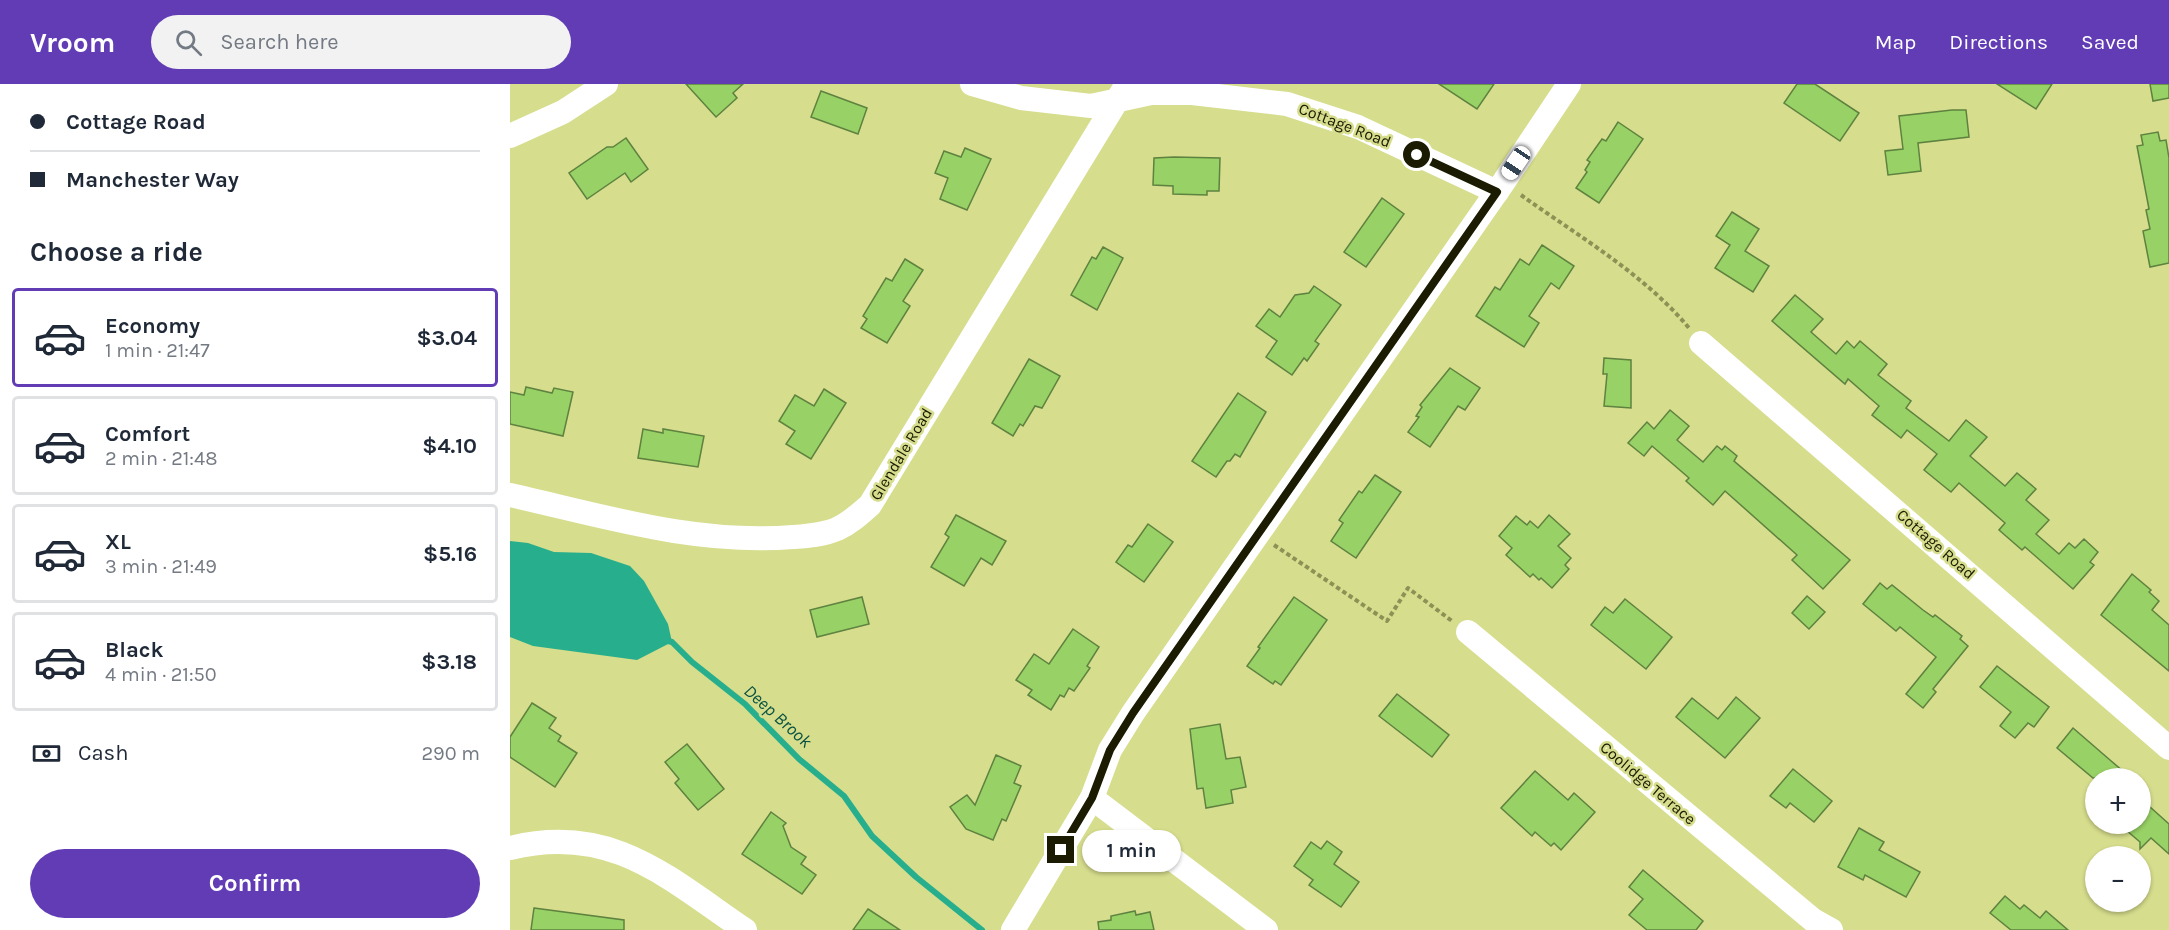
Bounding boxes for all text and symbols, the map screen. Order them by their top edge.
search box [151,15,571,69]
text: Vroom [30,26,115,59]
icon: search [172,26,205,59]
text: Search here [220,29,339,55]
text: Map [1875,30,1916,54]
text: Directions [1949,30,2048,54]
text: Saved [2081,30,2139,54]
street label: Cottage Road [1296,99,1394,151]
text: Cottage Road [66,109,206,135]
route start [1403,141,1430,168]
car [1498,143,1534,183]
text: Manchester Way [66,167,239,193]
text: Choose a ride [30,236,203,268]
icon: car [33,311,87,365]
text: Economy [105,313,200,339]
text: $3.04 [416,325,477,351]
text: 1 min · 21:47 [105,339,210,362]
street label: Glendale Road [866,404,936,504]
icon: car [33,419,87,473]
text: Comfort [105,421,190,447]
text: $4.10 [422,433,477,459]
text: 2 min · 21:48 [105,447,217,470]
street label: Cottage Road [1893,505,1979,583]
icon: car [33,527,87,581]
text: XL [105,529,131,555]
text: $5.16 [423,541,477,567]
text: 3 min · 21:49 [105,555,217,578]
icon: car [33,635,87,689]
text: Black [105,637,164,663]
text: $3.18 [421,649,477,675]
text: 4 min · 21:50 [105,663,217,686]
water label: Deep Brook [739,680,817,753]
icon: cash [30,737,63,770]
street label: Coolidge Terrace [1596,737,1700,829]
text: Cash [78,740,128,766]
text: 290 m [421,742,480,765]
map controls [2085,768,2151,912]
button: + [2085,768,2151,834]
callout: 1 min [1082,829,1181,871]
route end [1047,836,1074,863]
text: 1 min [1106,839,1157,862]
button: − [2085,846,2151,912]
button: Confirm [30,849,480,918]

